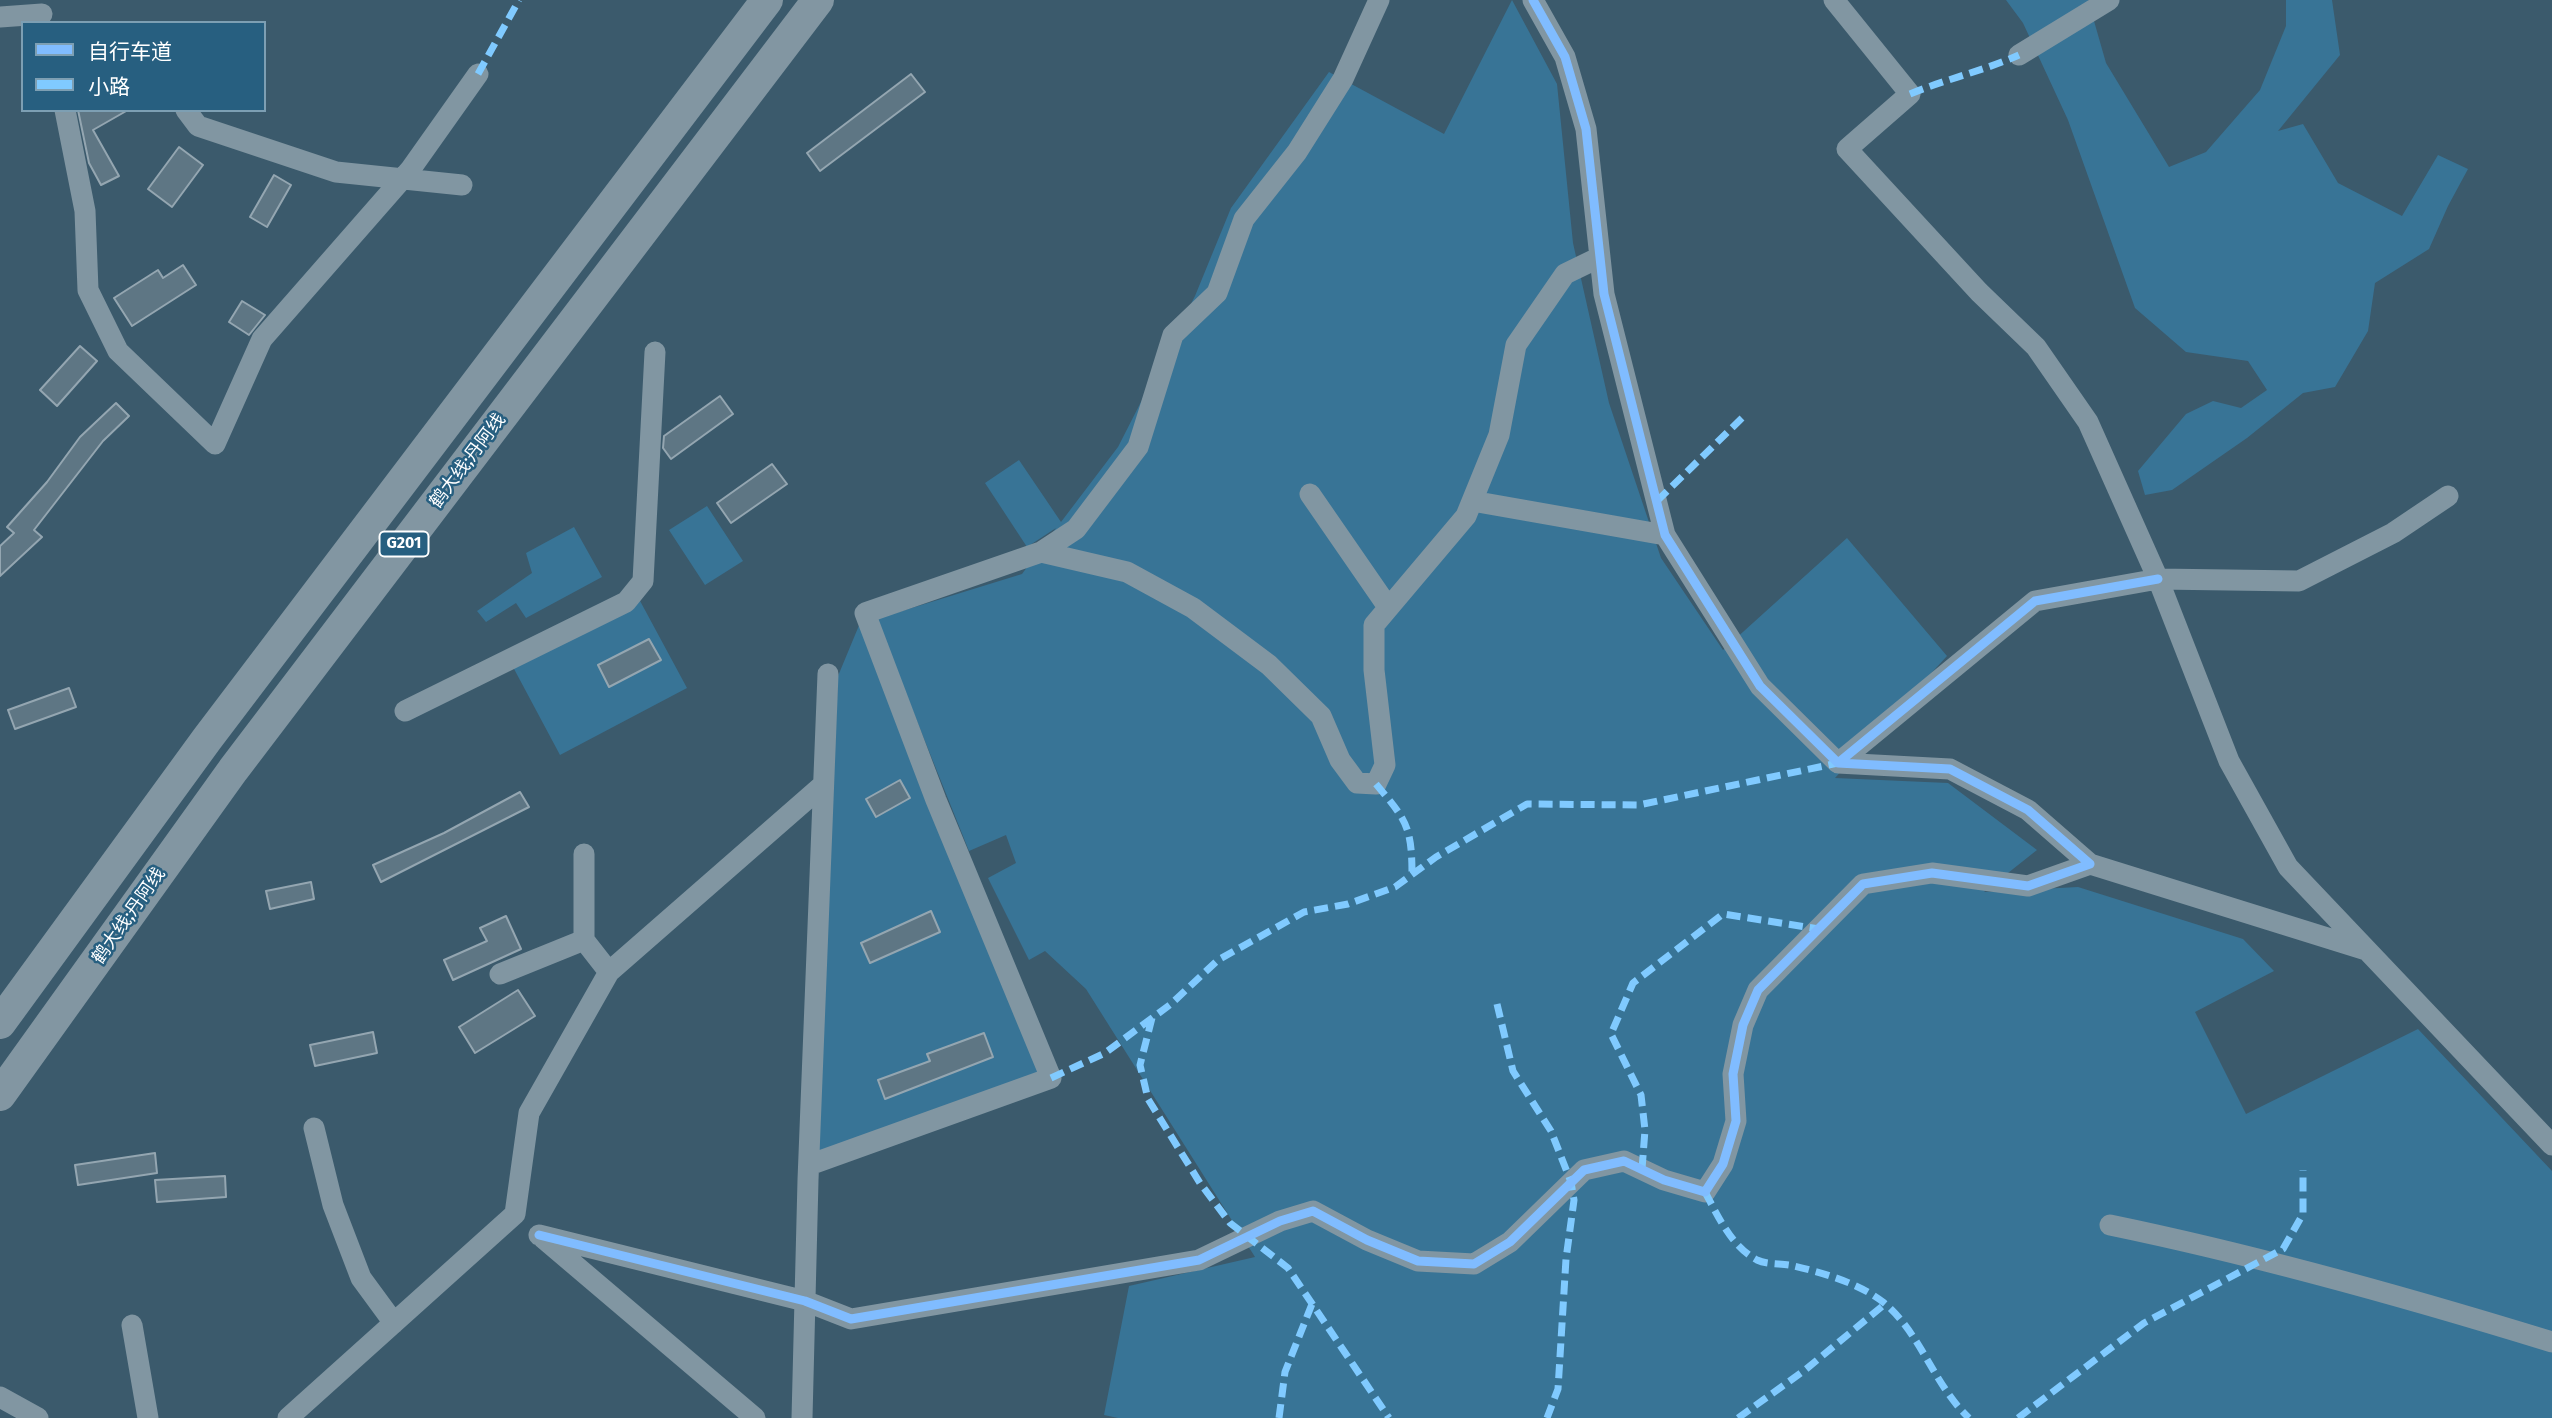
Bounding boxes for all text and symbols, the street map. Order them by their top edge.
legend [21,21,266,112]
text: 自行车道 [88,39,172,65]
text: 小路 [88,74,130,100]
street label: 鹤大线;丹阿线 [426,410,510,512]
road number: G201 [380,531,428,556]
street label: 鹤大线;丹阿线 [88,864,170,968]

